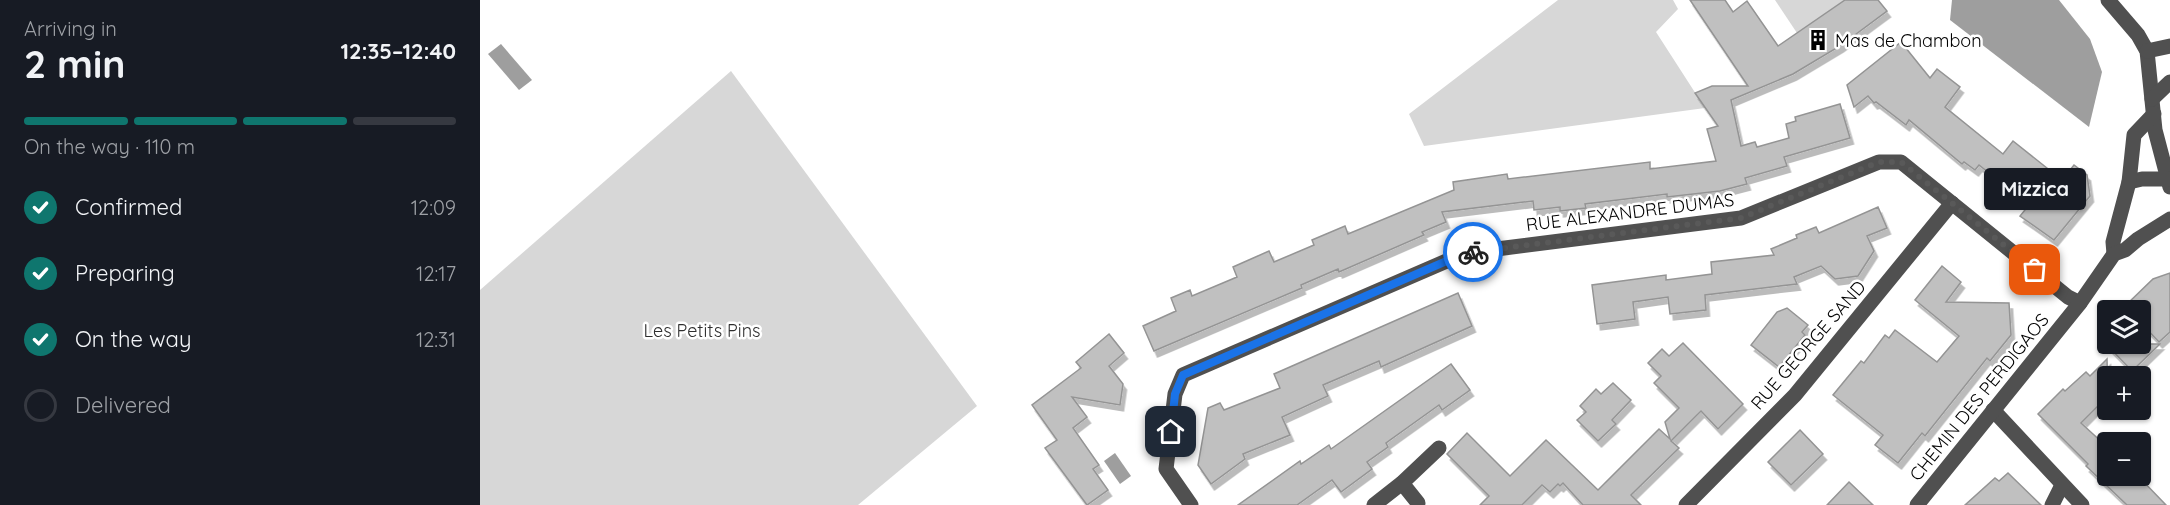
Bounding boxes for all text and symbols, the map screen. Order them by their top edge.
text: Arriving in [24,16,117,41]
building icon: Mas de Chambon [1806,28,1830,52]
place label: Mas de Chambon [1835,29,1982,52]
text: 12:35–12:40 [340,37,456,65]
text: 2 min [24,39,126,88]
text: On the way · 110 m [24,134,195,159]
callout: Mizzica [1984,168,2086,210]
text: Mizzica [2001,176,2069,201]
street label: RUE ALEXANDRE DUMAS [1525,188,1735,236]
icon: check [24,191,57,224]
text: Confirmed [75,193,182,221]
text: 12:09 [411,195,456,220]
courier [1443,222,1503,282]
icon: bike [1457,236,1490,269]
pin [2009,244,2060,295]
icon: bag [2018,253,2051,286]
icon: check [24,257,57,290]
text: Preparing [75,259,175,287]
text: 12:17 [416,261,456,286]
street label: RUE GEORGE SAND [1746,276,1870,414]
map controls [2097,300,2151,486]
button: layers [2097,300,2151,354]
street label: CHEMIN DES PERDIGAOS [1904,309,2054,485]
park label: Les Petits Pins [643,319,761,342]
icon: check [24,323,57,356]
text: On the way [75,325,191,353]
text: 12:31 [416,327,456,352]
button: + [2097,366,2151,420]
text: Delivered [75,391,171,419]
pin [1145,406,1196,457]
icon: home [1154,415,1187,448]
button: − [2097,432,2151,486]

